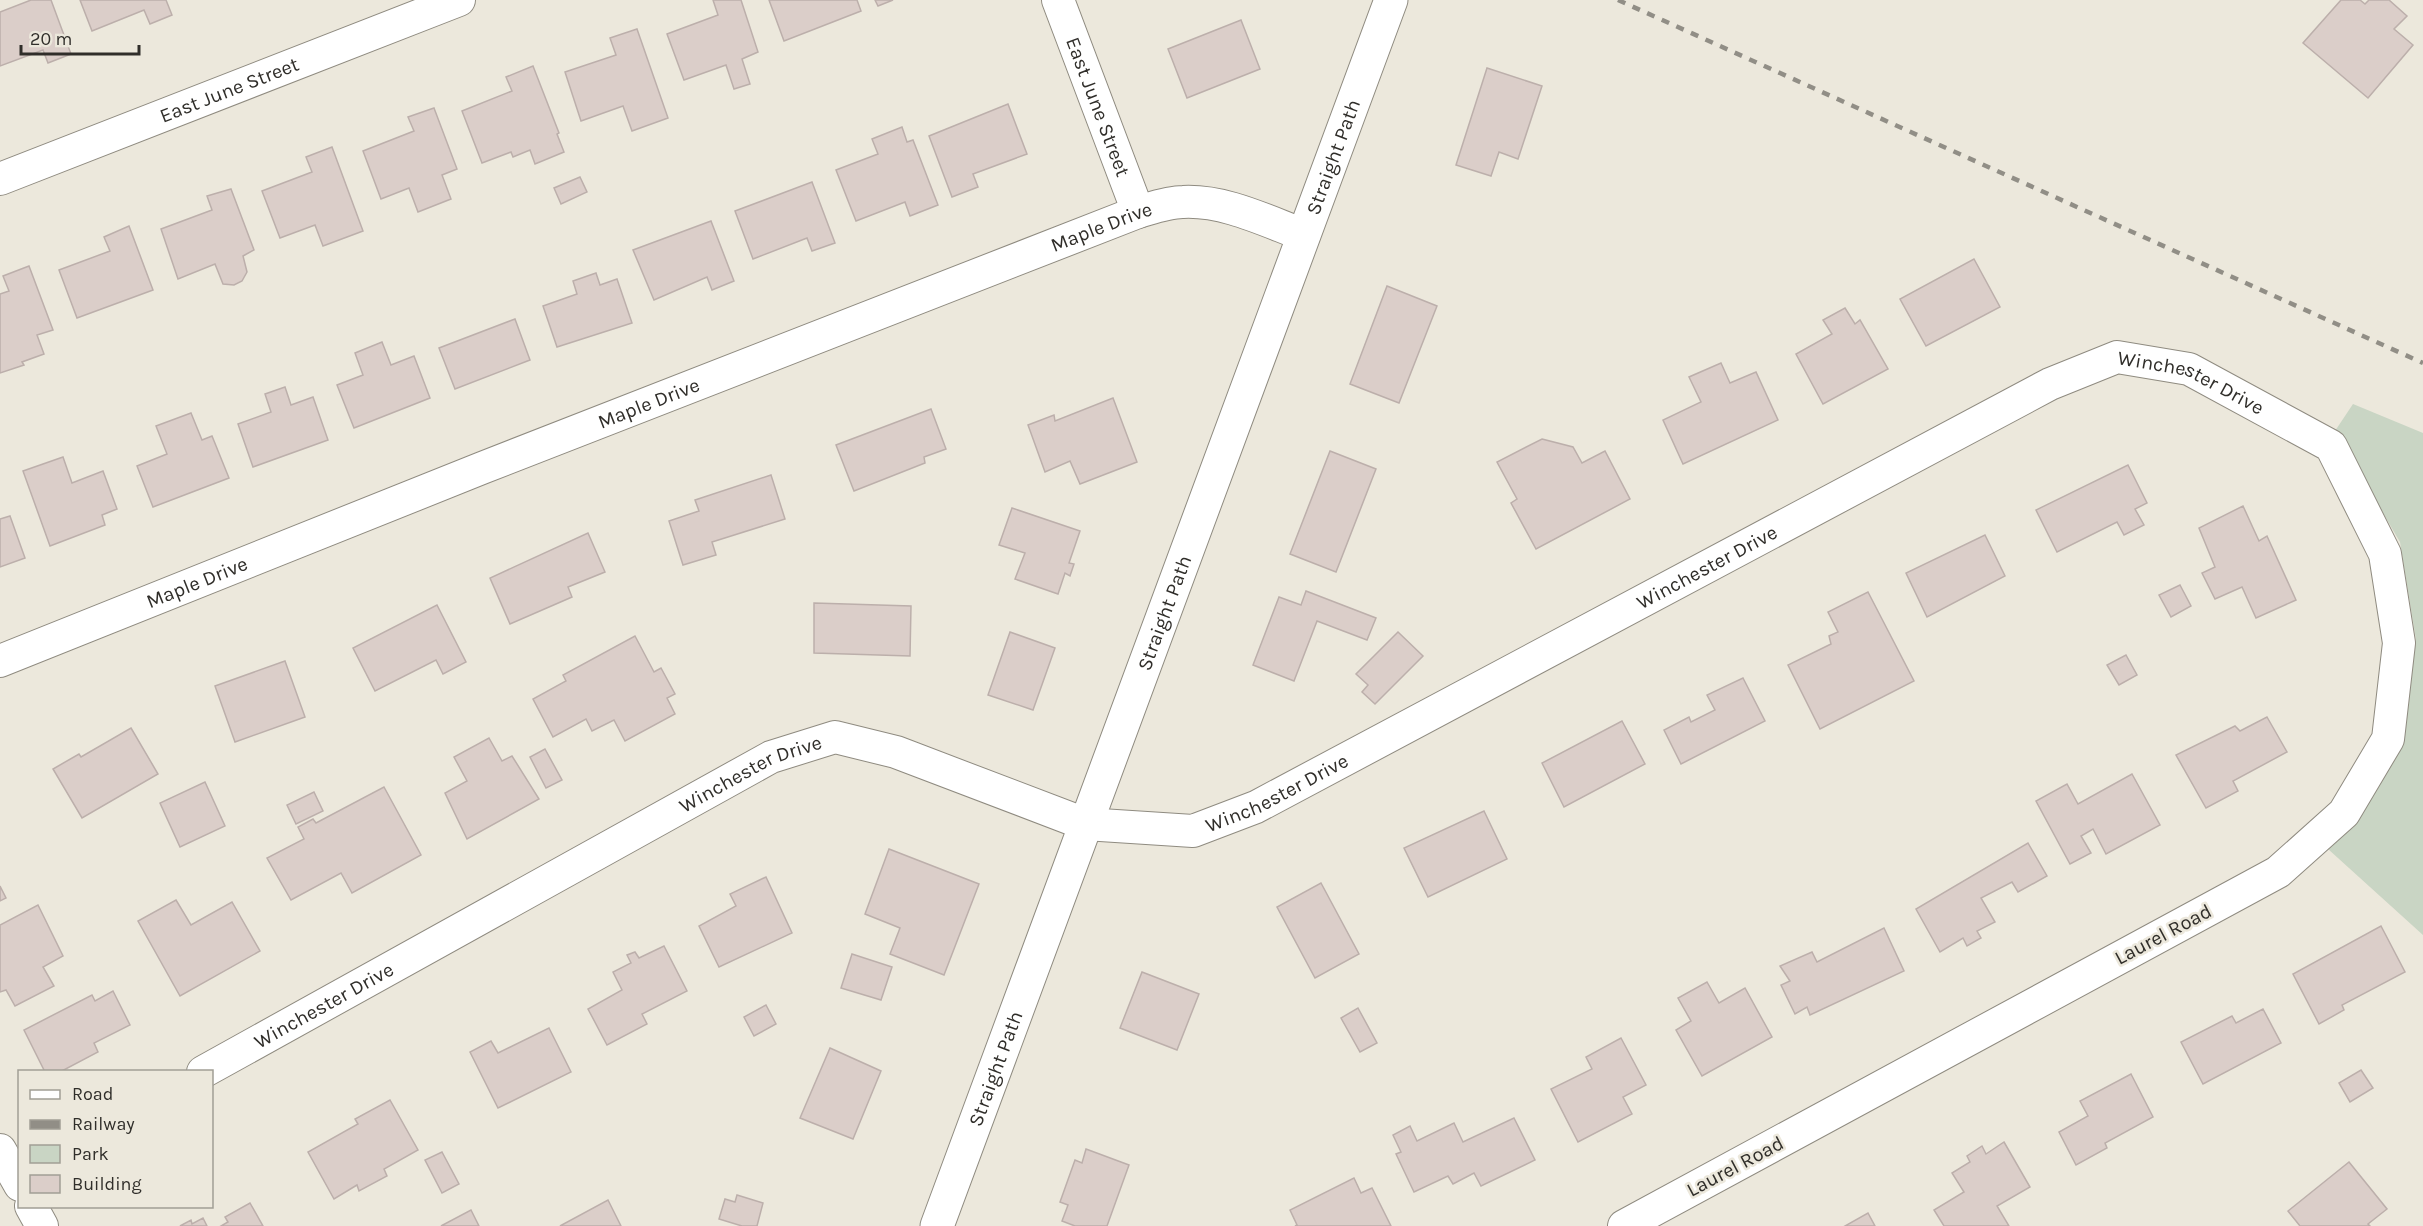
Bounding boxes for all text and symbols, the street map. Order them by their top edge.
scale bar [21,18,140,56]
text: 20 m [30,28,72,50]
street label: East June Street [1061,34,1135,180]
street label: East June Street [157,52,303,128]
street label: Straight Path [1302,96,1365,218]
street label: Maple Drive [1047,197,1155,257]
street label: Winchester Drive [2116,346,2268,419]
street label: Maple Drive [595,373,703,434]
street label: Winchester Drive [1633,521,1781,614]
street label: Maple Drive [143,552,251,613]
street label: Straight Path [1133,552,1196,674]
street label: Winchester Drive [675,731,825,818]
street label: Winchester Drive [1202,749,1352,837]
street label: Laurel Road [2111,899,2216,970]
street label: Winchester Drive [250,958,398,1053]
street label: Straight Path [964,1008,1028,1129]
legend [18,1070,213,1208]
text: Road [72,1083,113,1105]
text: Railway [72,1113,135,1135]
street label: Laurel Road [1683,1131,1788,1202]
text: Park [72,1143,109,1165]
text: Building [72,1173,142,1195]

